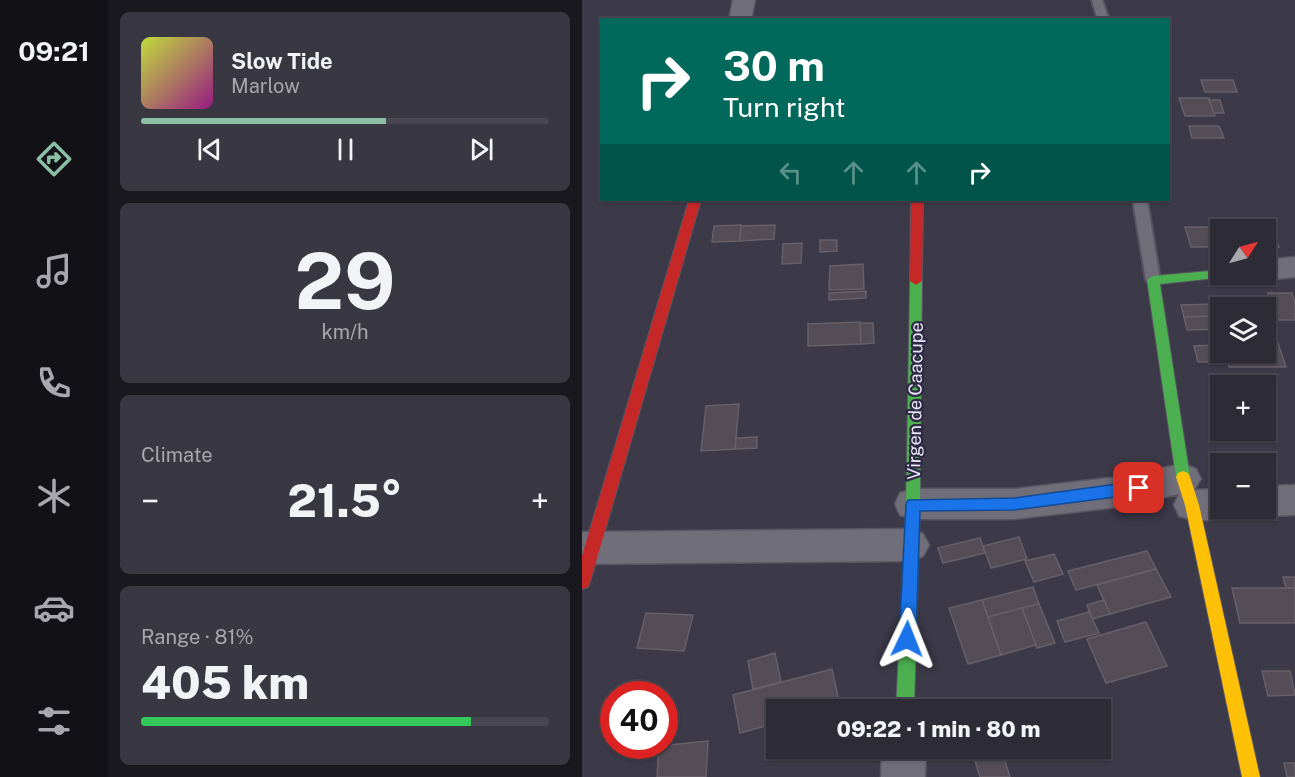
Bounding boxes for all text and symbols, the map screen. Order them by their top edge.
text: 09:21 [18,35,90,67]
text: 30 m [723,41,825,90]
icon: right [624,42,702,120]
text: Slow Tide [231,48,333,74]
text: Marlow [231,74,300,98]
text: Turn right [723,91,846,123]
icon: previous [193,133,226,166]
icon: pause [329,133,362,166]
icon: next [465,133,498,166]
icon: directions [33,138,75,180]
icon: left [774,156,807,189]
icon: ahead [837,156,870,189]
icon: ahead [900,156,933,189]
icon: right [963,156,996,189]
north arrow [1210,219,1276,285]
map controls [1210,219,1276,519]
text: 29 [295,235,395,327]
icon: music [33,250,75,292]
button: layers [1210,297,1276,363]
text: km/h [321,320,369,344]
street label: Virgen de Caacupe [903,322,927,480]
icon: phone [33,362,75,404]
button: + [1210,375,1276,441]
text: Climate [141,443,213,467]
button: − [1210,453,1276,519]
pin [1113,462,1164,513]
icon: arrive [1122,471,1155,504]
text: 21.5° [288,474,402,527]
icon: climate [33,475,75,517]
text: − [141,482,159,520]
text: + [531,482,549,520]
icon: car [33,587,75,629]
position arrow [875,607,939,671]
text: Range · 81% [141,625,254,649]
text: 405 km [141,656,309,709]
speed limit sign: 40 [600,681,678,759]
icon: filters [33,700,75,742]
text: 09:22 · 1 min · 80 m [837,716,1040,742]

